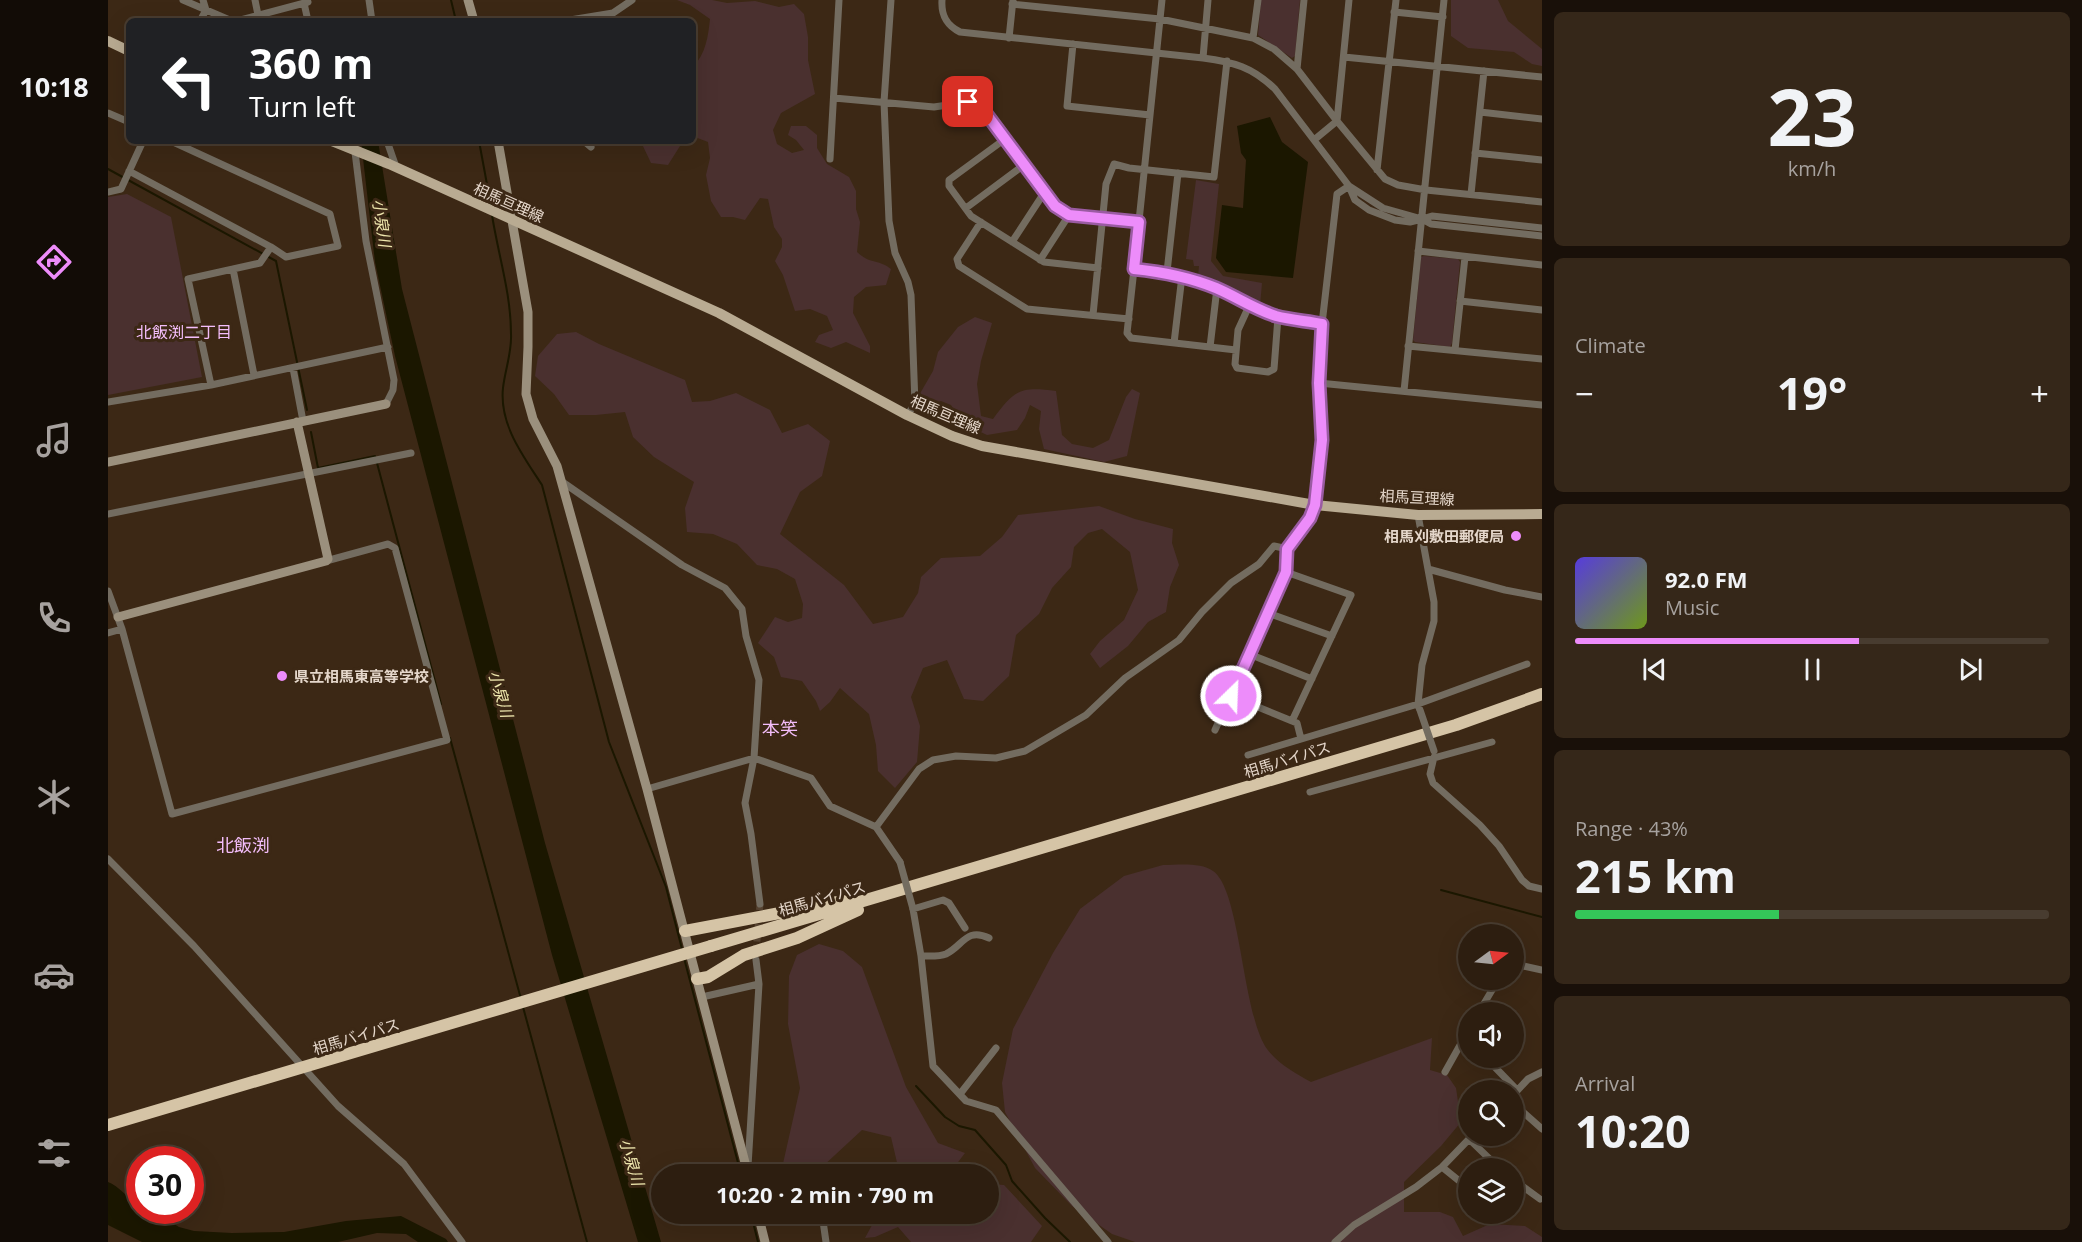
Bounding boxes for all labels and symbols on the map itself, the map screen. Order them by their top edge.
pin [942,76,993,127]
street label: 相馬亘理線 [471,178,547,226]
water label: 小泉川 [368,198,397,250]
district label: 北飯渕二丁目 [136,321,232,343]
street label: 相馬亘理線 [908,390,984,438]
street label: 相馬亘理線 [1379,485,1455,509]
place label: 相馬刈敷田郵便局 [1384,526,1504,546]
marker: 相馬刈敷田郵便局 [1509,529,1523,543]
position arrow [1199,664,1263,728]
place label: 県立相馬東高等学校 [294,666,429,686]
water label: 小泉川 [484,668,519,722]
marker: 県立相馬東高等学校 [275,669,289,683]
district label: 本笑 [762,716,798,740]
street label: 相馬バイパス [1241,736,1333,782]
district label: 北飯渕 [216,833,270,857]
street label: 相馬バイパス [776,876,868,920]
north arrow [1458,924,1524,990]
street label: 相馬バイパス [310,1013,402,1059]
water label: 小泉川 [615,1136,650,1190]
speed limit sign: 30 [126,1146,204,1224]

